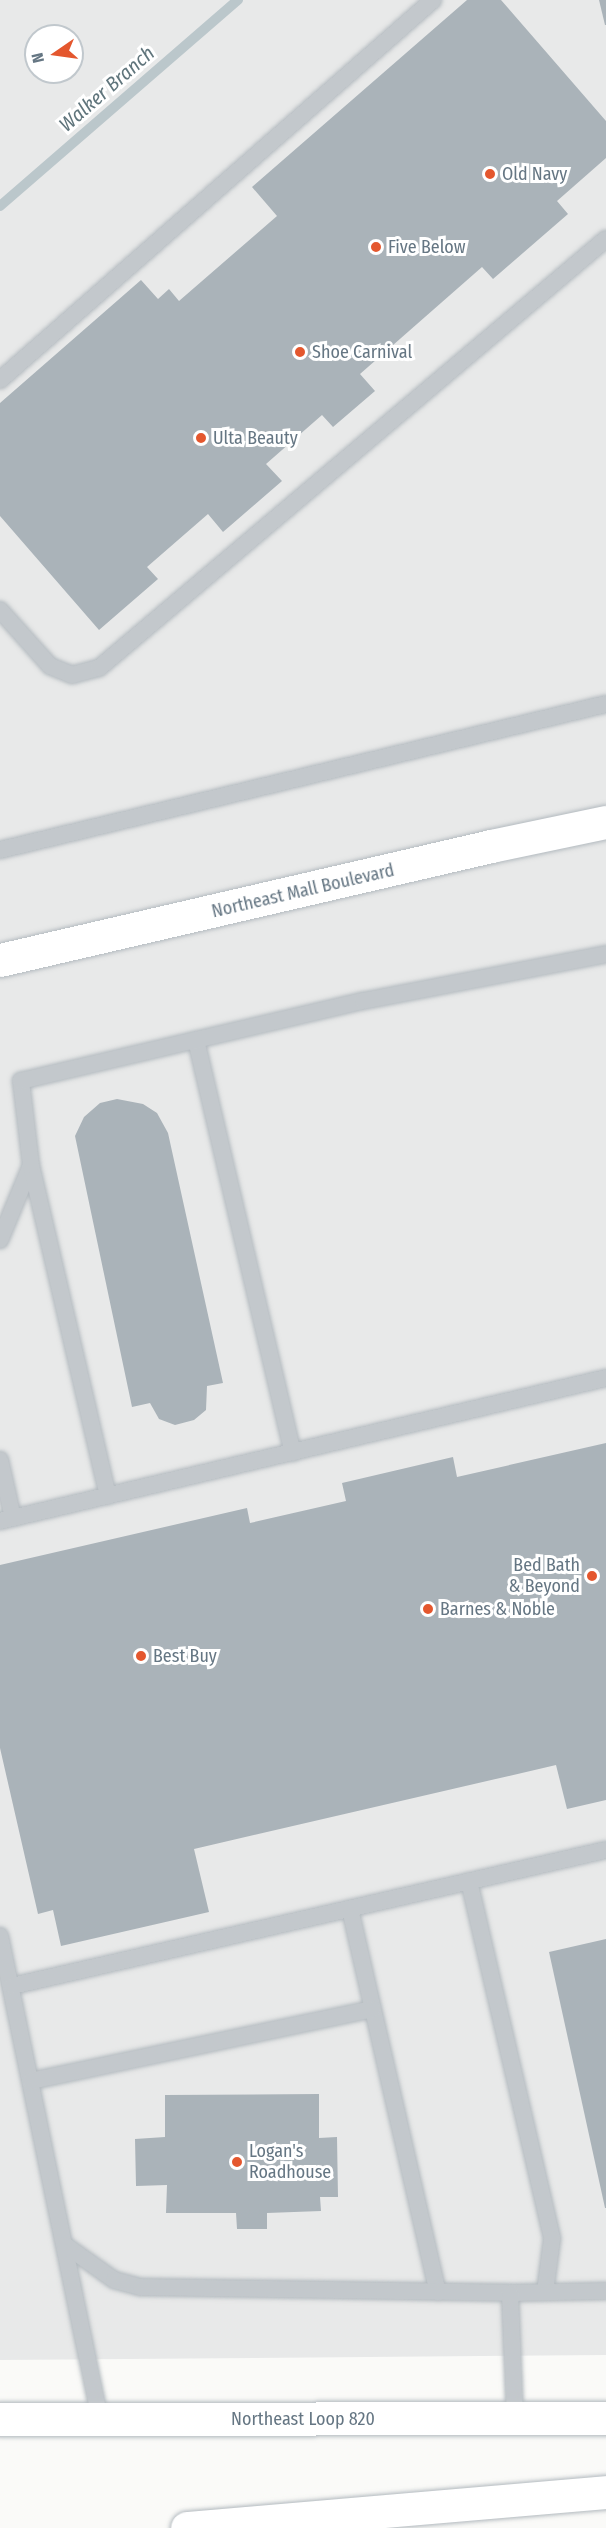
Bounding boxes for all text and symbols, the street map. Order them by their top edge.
north arrow [24,24,84,84]
water label: Walker Branch [54,41,160,137]
text: N [28,51,48,65]
place label: Old Navy [502,163,567,185]
marker: Old Navy [483,167,497,181]
place label: Five Below [388,236,466,258]
marker: Five Below [369,240,383,254]
place label: Shoe Carnival [312,341,412,363]
marker: Shoe Carnival [293,345,307,359]
place label: Ulta Beauty [213,427,298,449]
marker: Ulta Beauty [194,431,208,445]
street label: Northeast Mall Boulevard [210,859,396,923]
place label: Bed Bath & Beyond [509,1555,580,1598]
marker: Bed Bath & Beyond [585,1569,599,1583]
place label: Barnes & Noble [440,1598,555,1620]
marker: Barnes & Noble [421,1602,435,1616]
place label: Best Buy [153,1645,217,1667]
marker: Best Buy [134,1649,148,1663]
place label: Logan's Roadhouse [249,2141,331,2184]
marker: Logan's Roadhouse [230,2155,244,2169]
street label: Northeast Loop 820 [231,2408,375,2430]

